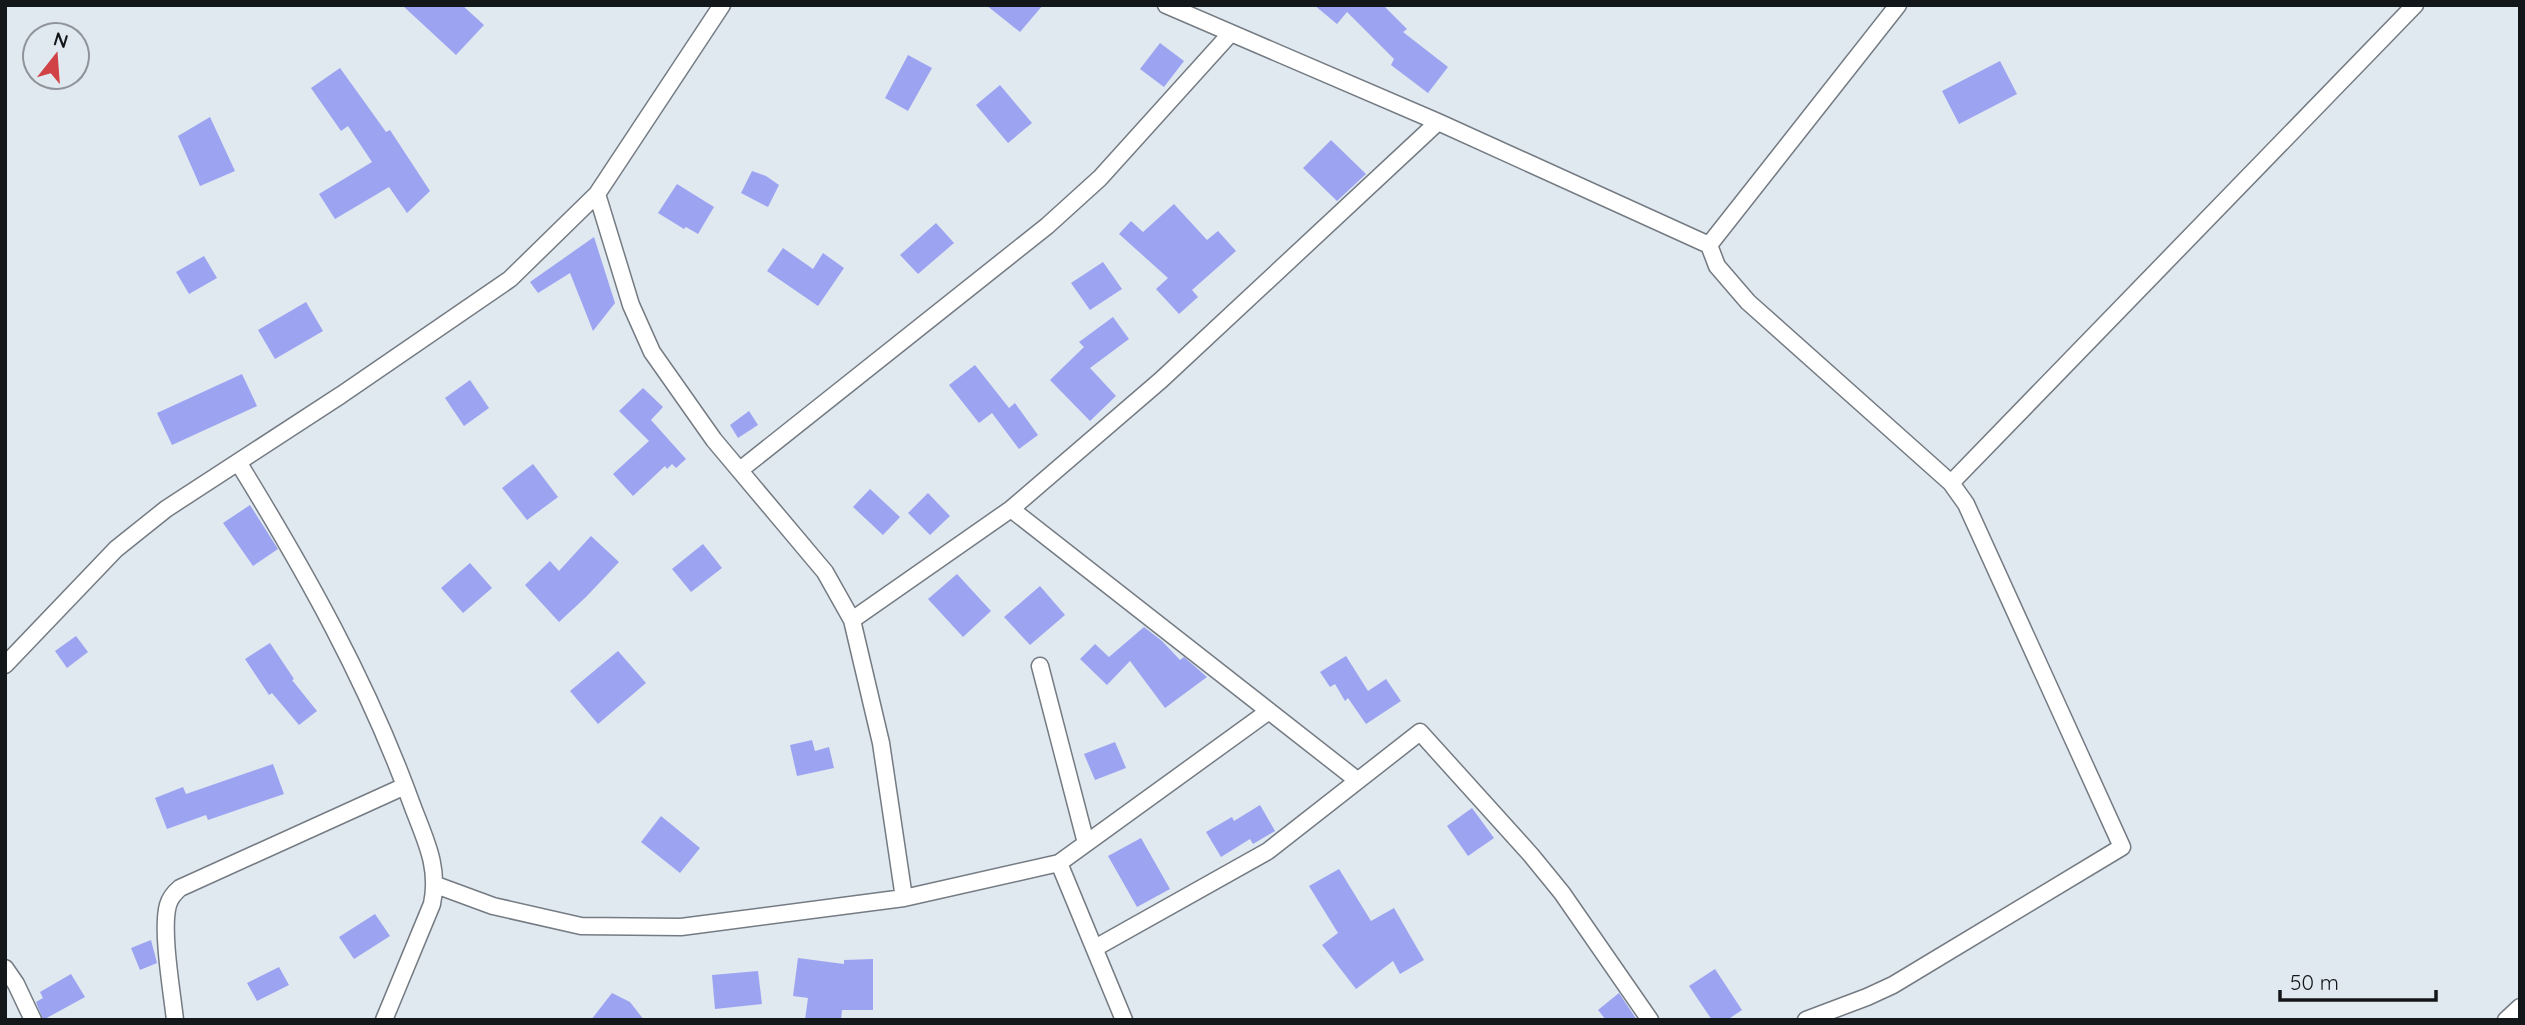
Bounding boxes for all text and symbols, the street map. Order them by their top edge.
north arrow [21,21,91,91]
text: N [51,26,71,53]
scale bar [2280,958,2436,1002]
text: 50 m [2290,969,2339,995]

